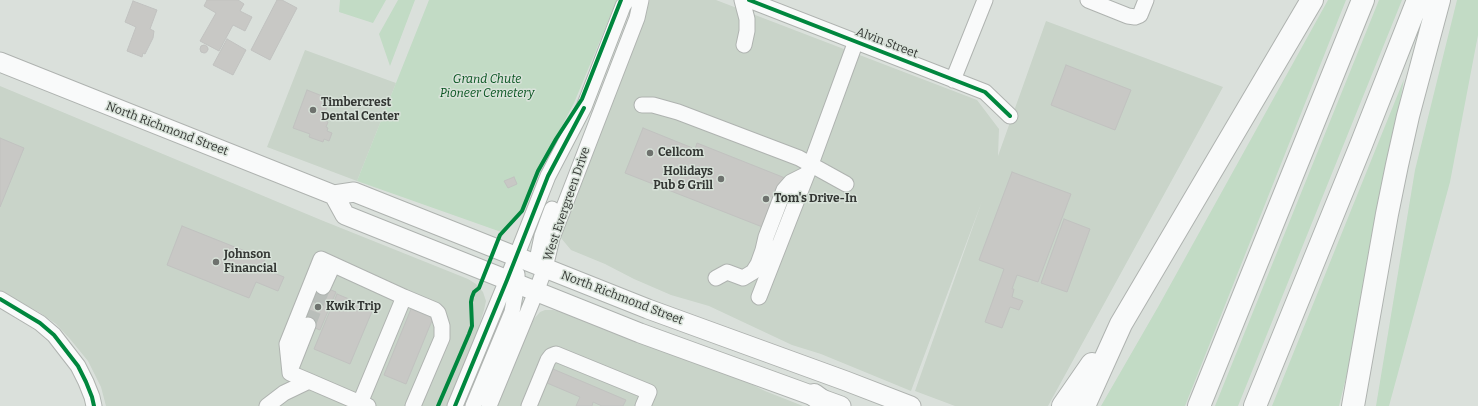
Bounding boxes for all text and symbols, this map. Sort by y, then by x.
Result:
street label: Alvin Street [854,25,920,61]
park label: Grand Chute Pioneer Cemetery [440,73,534,101]
place label: Timbercrest Dental Center [321,96,399,124]
street label: North Richmond Street [104,99,230,159]
marker: Timbercrest Dental Center [308,105,318,115]
street label: West Evergreen Drive [541,145,593,263]
place label: Cellcom [658,146,704,160]
marker: Cellcom [645,148,655,158]
place label: Holidays Pub & Grill [653,165,713,193]
marker: Holidays Pub & Grill [716,174,726,184]
place label: Tom's Drive-In [774,192,857,206]
marker: Tom's Drive-In [761,194,771,204]
place label: Johnson Financial [224,248,277,276]
marker: Johnson Financial [211,257,221,267]
street label: North Richmond Street [559,268,685,328]
place label: Kwik Trip [326,300,381,314]
marker: Kwik Trip [313,302,323,312]

